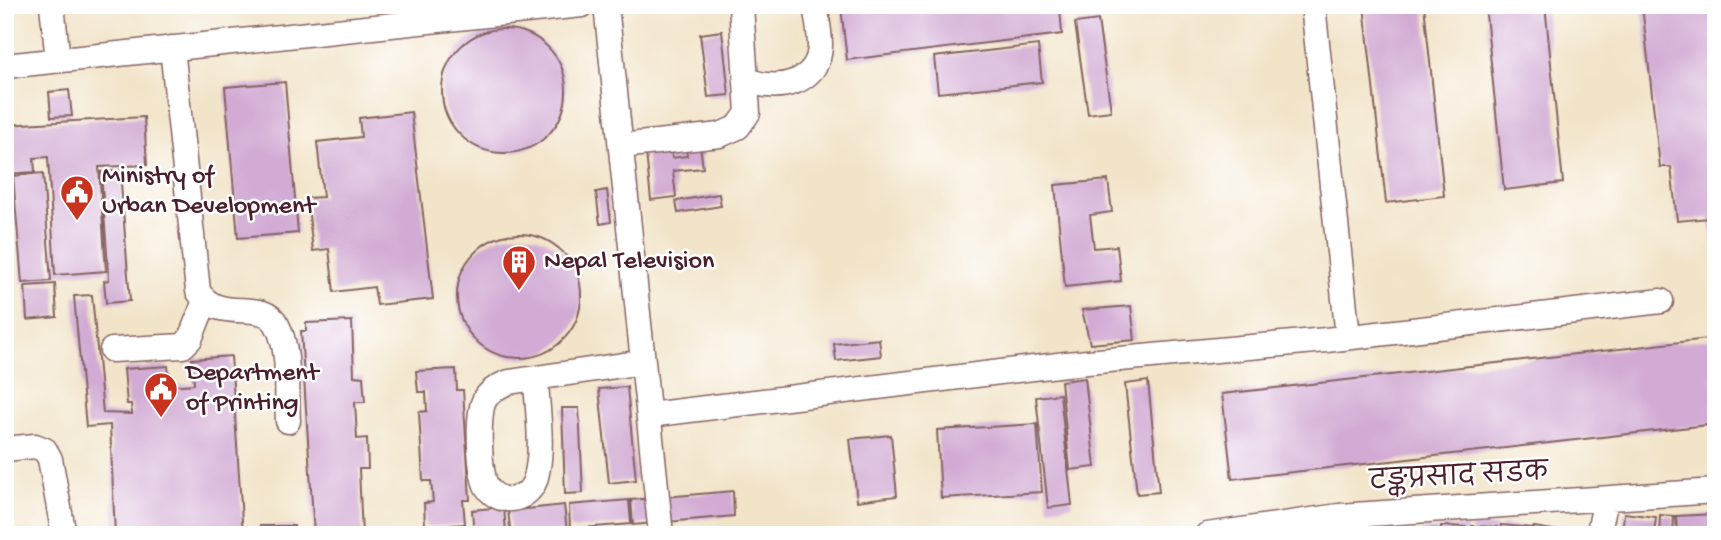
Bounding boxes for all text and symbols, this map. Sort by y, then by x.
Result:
place label: Ministry of Urban Development [102,162,317,223]
public building icon: Ministry of Urban Development [58,173,96,222]
building icon: Nepal Television [500,243,538,292]
place label: Nepal Television [544,247,715,278]
place label: Department of Printing [184,359,321,420]
public building icon: Department of Printing [142,370,180,419]
street label: टङ्कप्रसाद सडक [1367,459,1550,499]

